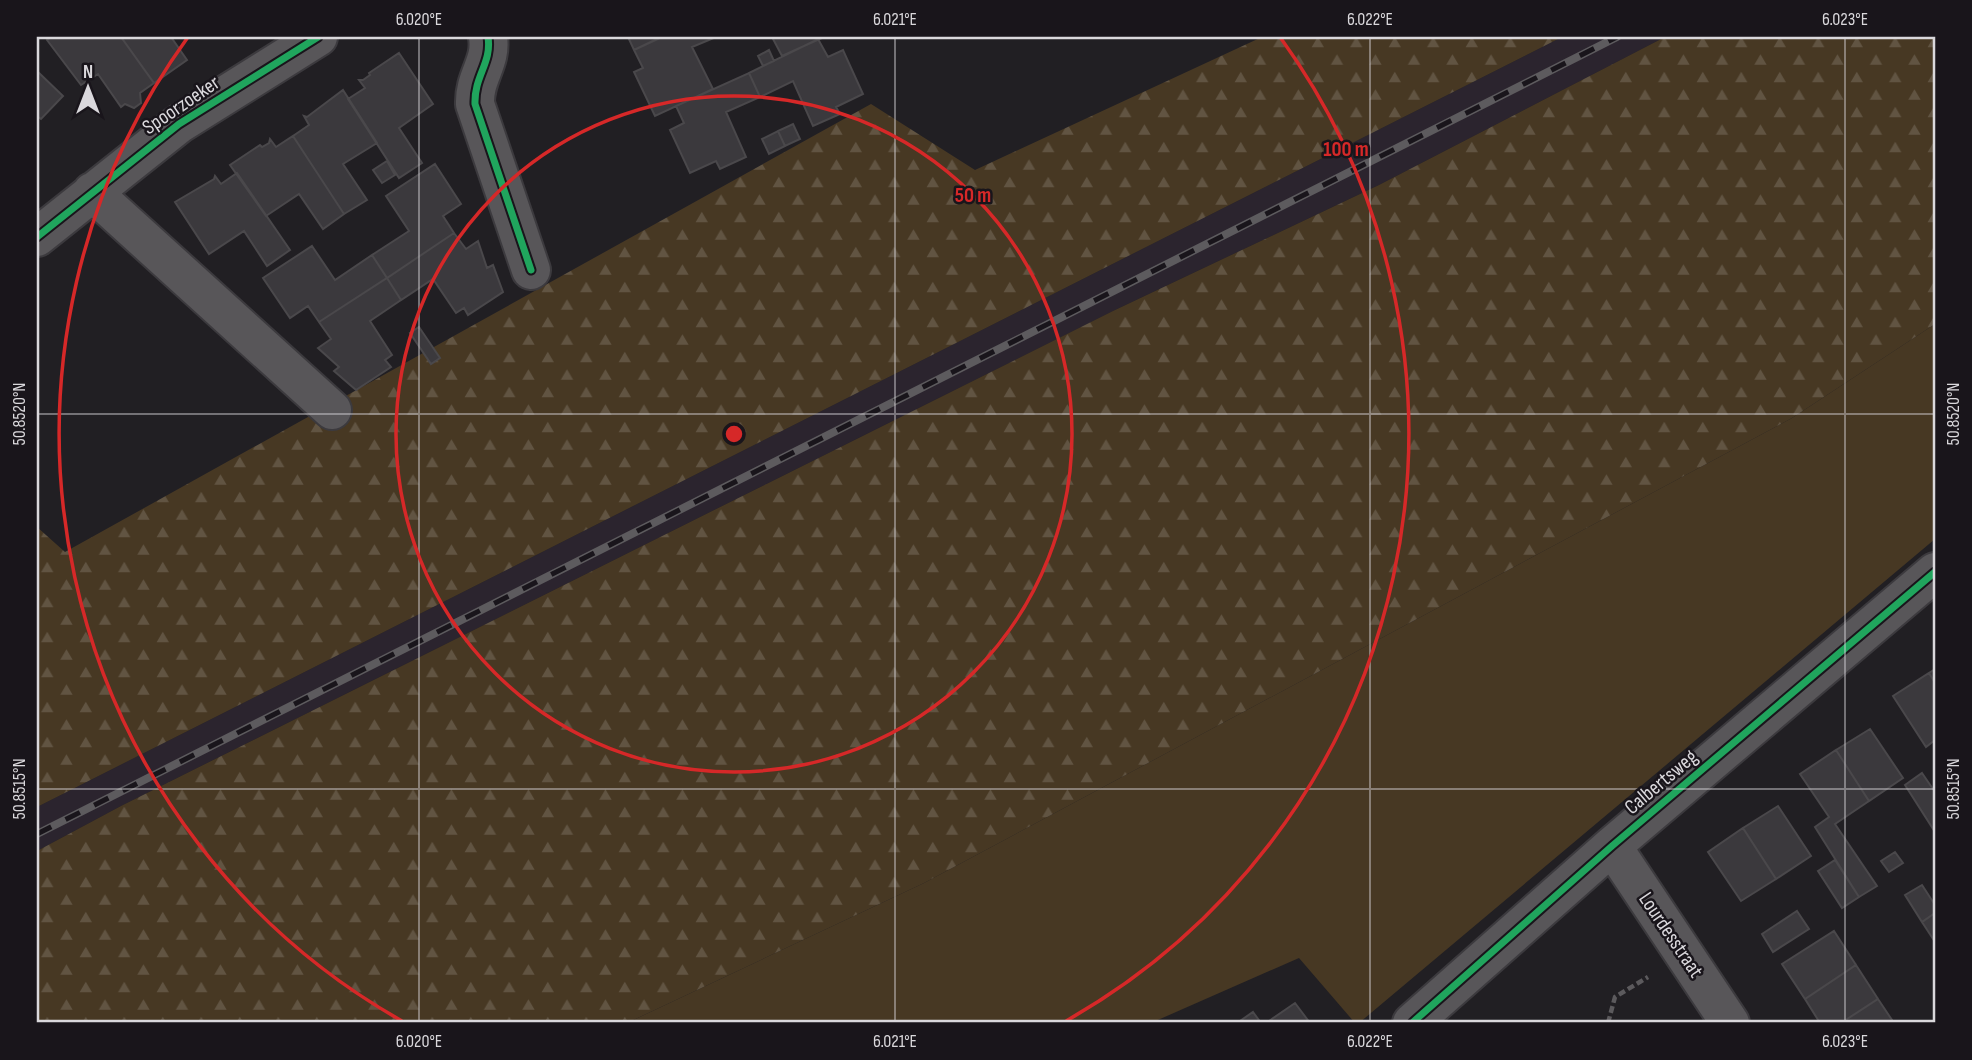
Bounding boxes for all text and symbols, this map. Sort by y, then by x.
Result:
text: 6.020°E [396,9,442,30]
text: 6.021°E [873,9,917,30]
text: 6.022°E [1347,9,1393,30]
text: 6.023°E [1822,9,1868,30]
north arrow [52,52,122,122]
text: N [83,61,93,84]
street label: Spoorzoeker [138,70,224,140]
text: 100 m [1323,137,1369,162]
text: 50 m [955,183,991,208]
text: 50.8520°N [9,382,30,446]
text: 50.8520°N [1943,382,1964,446]
centre of rings [722,422,746,446]
street label: Calbertsweg [1619,744,1703,820]
text: 50.8515°N [9,758,30,820]
text: 50.8515°N [1943,758,1964,820]
street label: Lourdesstraat [1633,888,1709,982]
text: 6.020°E [396,1031,442,1052]
text: 6.021°E [873,1031,917,1052]
text: 6.022°E [1347,1031,1393,1052]
text: 6.023°E [1822,1031,1868,1052]

